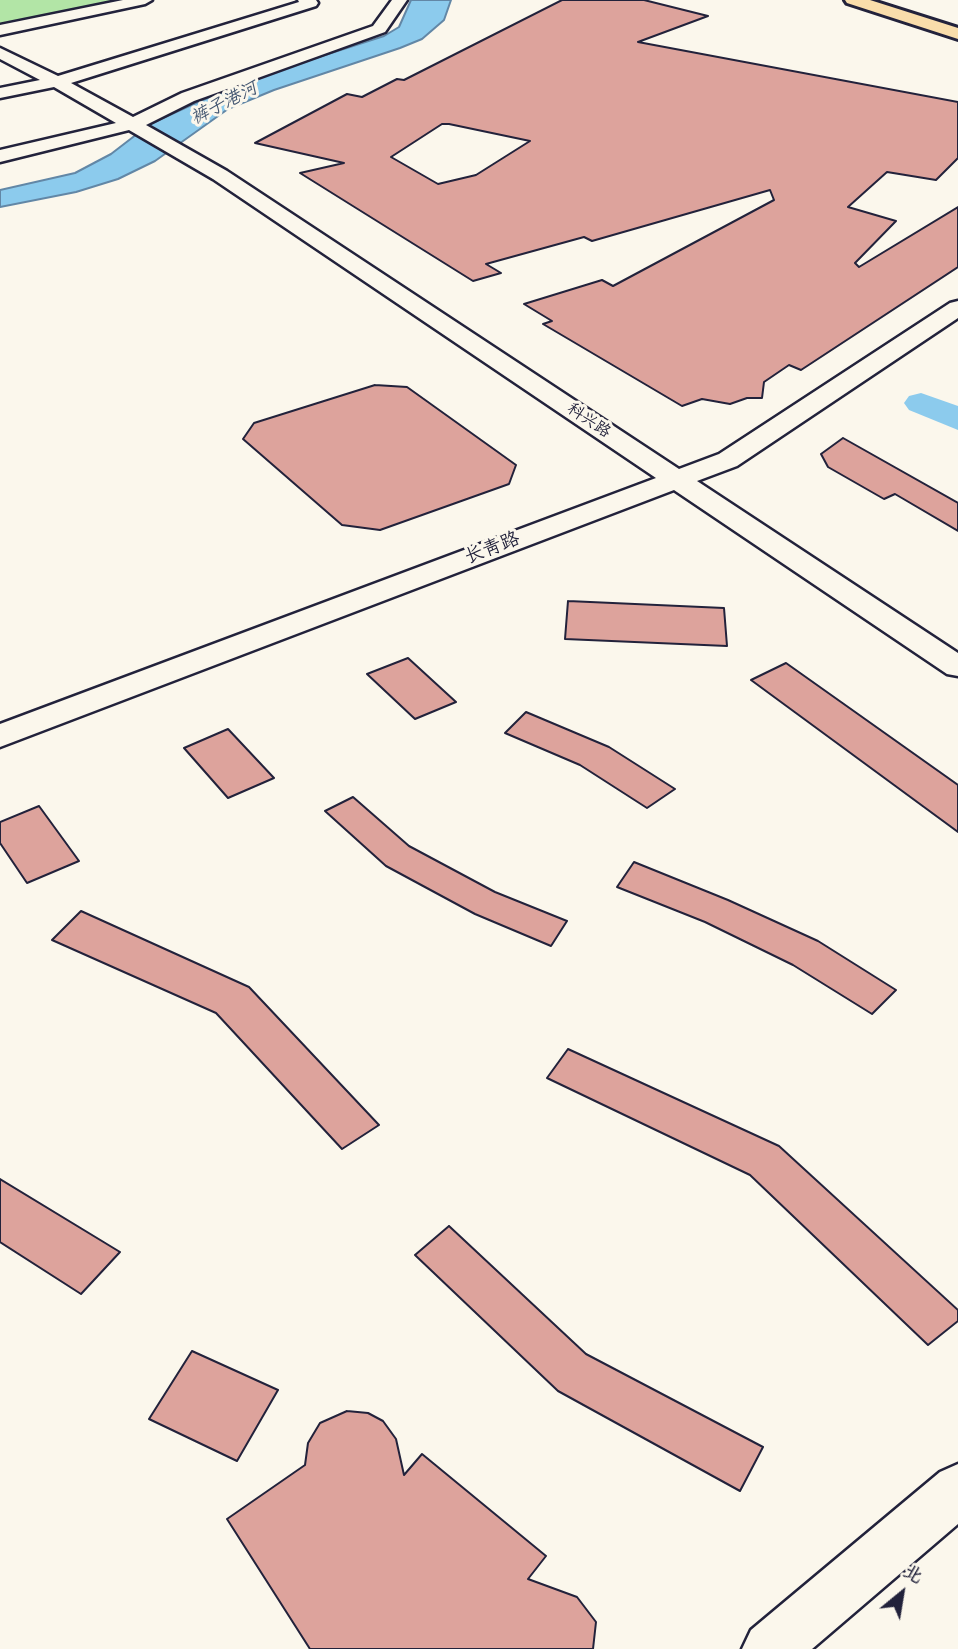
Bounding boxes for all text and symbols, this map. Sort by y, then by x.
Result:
water label: 裤子港河 [188,79,262,131]
street label: 科兴路 [563,401,613,443]
street label: 长青路 [462,529,524,571]
text: 北 [897,1557,928,1593]
north arrow [867,1558,937,1628]

